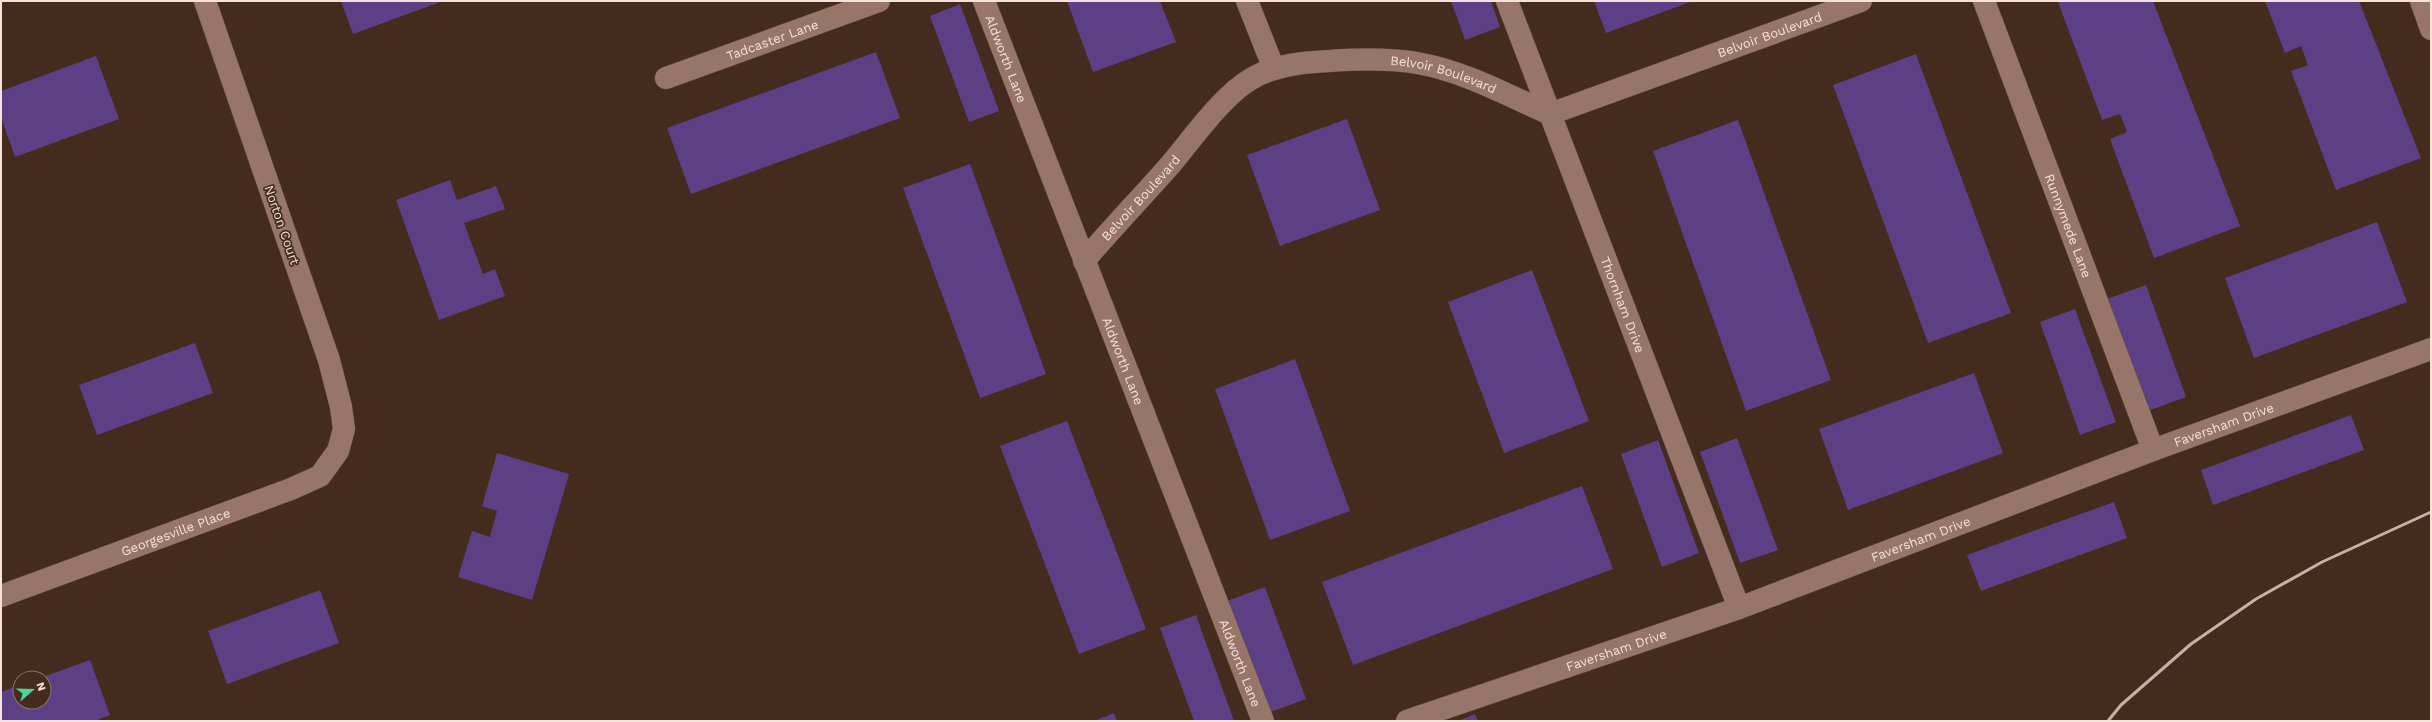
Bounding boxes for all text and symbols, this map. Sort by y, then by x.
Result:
street label: Belvoir Boulevard [1715,8,1824,60]
street label: Aldworth Lane [983,13,1030,105]
street label: Tadcaster Lane [724,16,820,63]
street label: Belvoir Boulevard [1390,52,1499,96]
street label: Belvoir Boulevard [1098,152,1183,243]
street label: Runnymede Lane [2042,172,2095,280]
street label: Norton Court [261,183,303,267]
street label: Thornham Drive [1598,255,1648,355]
street label: Aldworth Lane [1100,315,1147,407]
street label: Faversham Drive [2172,399,2276,449]
street label: Georgesville Place [119,505,232,559]
street label: Faversham Drive [1869,513,1972,564]
street label: Aldworth Lane [1217,617,1264,709]
street label: Faversham Drive [1564,626,1668,674]
north arrow [12,670,52,710]
text: N [33,681,48,693]

